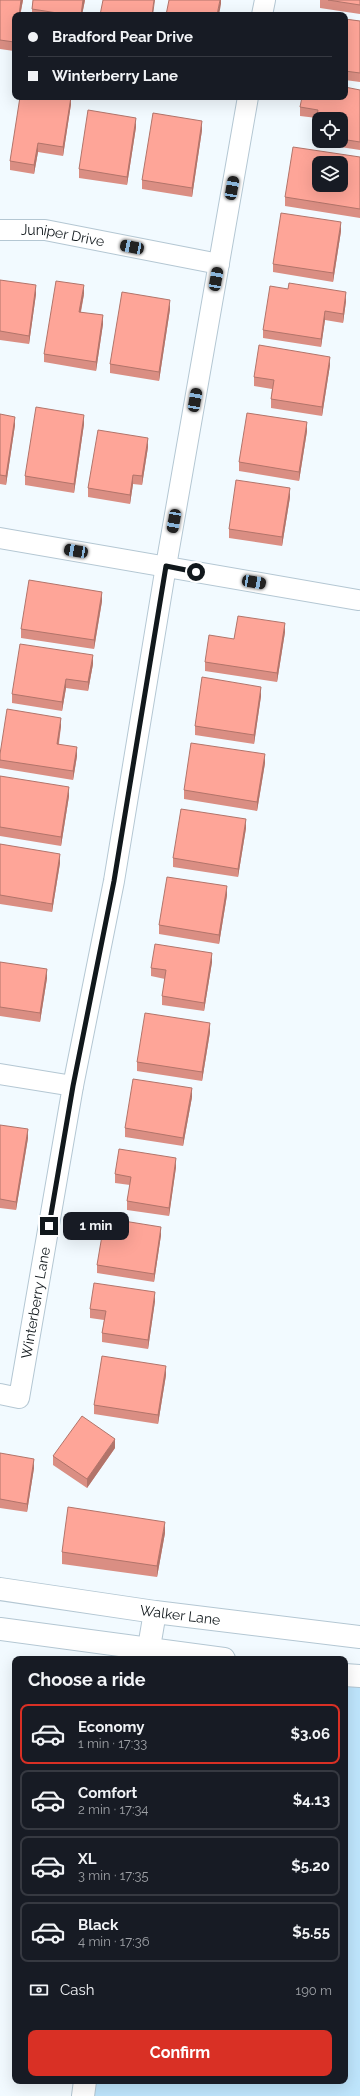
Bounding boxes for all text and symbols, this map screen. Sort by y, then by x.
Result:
text: Bradford Pear Drive [52,28,193,46]
text: Winterberry Lane [52,67,178,85]
map controls [312,112,348,192]
button: locate [312,112,348,148]
button: layers [312,156,348,192]
car [224,175,240,201]
street label: Juniper Drive [21,222,106,249]
car [119,239,145,255]
car [208,266,224,292]
car [187,387,203,413]
car [166,508,182,534]
car [63,543,89,559]
route start [187,563,205,581]
car [241,574,267,590]
callout: 1 min [63,1212,129,1240]
route end [40,1217,58,1235]
text: 1 min [80,1218,112,1233]
street label: Winterberry Lane [18,1246,53,1360]
street label: Walker Lane [139,1602,221,1628]
text: Choose a ride [28,1669,146,1690]
icon: car [30,1716,66,1752]
text: Economy [78,1718,145,1736]
text: $3.06 [291,1725,330,1743]
text: 1 min · 17:33 [78,1736,147,1751]
icon: car [30,1782,66,1818]
text: Comfort [78,1784,137,1802]
text: $4.13 [293,1791,330,1809]
text: 2 min · 17:34 [78,1802,148,1817]
icon: car [30,1848,66,1884]
text: XL [78,1850,96,1868]
text: $5.20 [291,1857,330,1875]
text: 3 min · 17:35 [78,1868,149,1883]
icon: car [30,1914,66,1950]
text: Black [78,1916,118,1934]
text: $5.55 [292,1923,330,1941]
text: 4 min · 17:36 [78,1934,150,1949]
icon: cash [28,1979,50,2001]
text: Cash [60,1981,94,1999]
text: 190 m [296,1983,332,1998]
button: Confirm [28,2030,332,2076]

